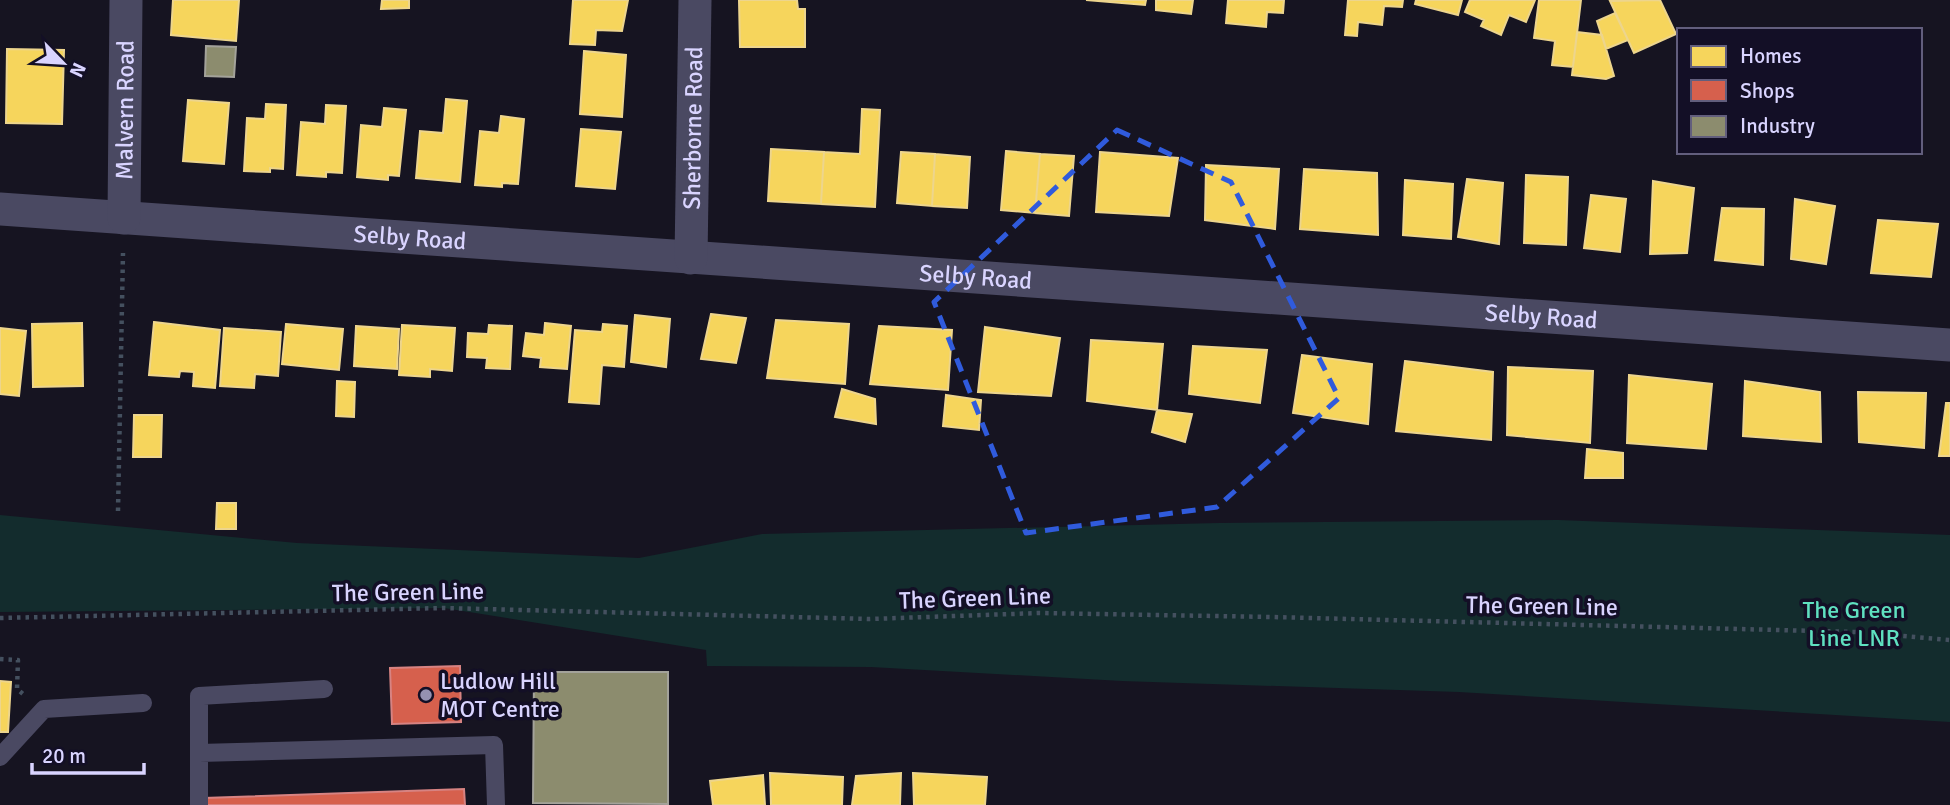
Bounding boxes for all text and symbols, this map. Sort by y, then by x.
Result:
north arrow [28,28,98,98]
legend [1677,28,1922,154]
street label: Malvern Road [109,40,141,180]
text: Homes [1740,43,1802,69]
street label: Sherborne Road [677,46,709,210]
text: N [64,59,91,81]
text: Shops [1740,78,1794,104]
text: Industry [1740,113,1815,139]
street label: Selby Road [353,219,467,256]
street label: Selby Road [918,258,1033,296]
street label: Selby Road [1484,298,1599,335]
street label: The Green Line [332,576,484,608]
street label: The Green Line [898,580,1052,616]
street label: The Green Line [1466,590,1618,622]
park label: The Green Line LNR [1802,595,1906,653]
place label: Ludlow Hill MOT Centre [440,666,560,724]
marker: Ludlow Hill MOT Centre [418,687,434,703]
scale bar [32,732,144,776]
text: 20 m [42,743,86,769]

